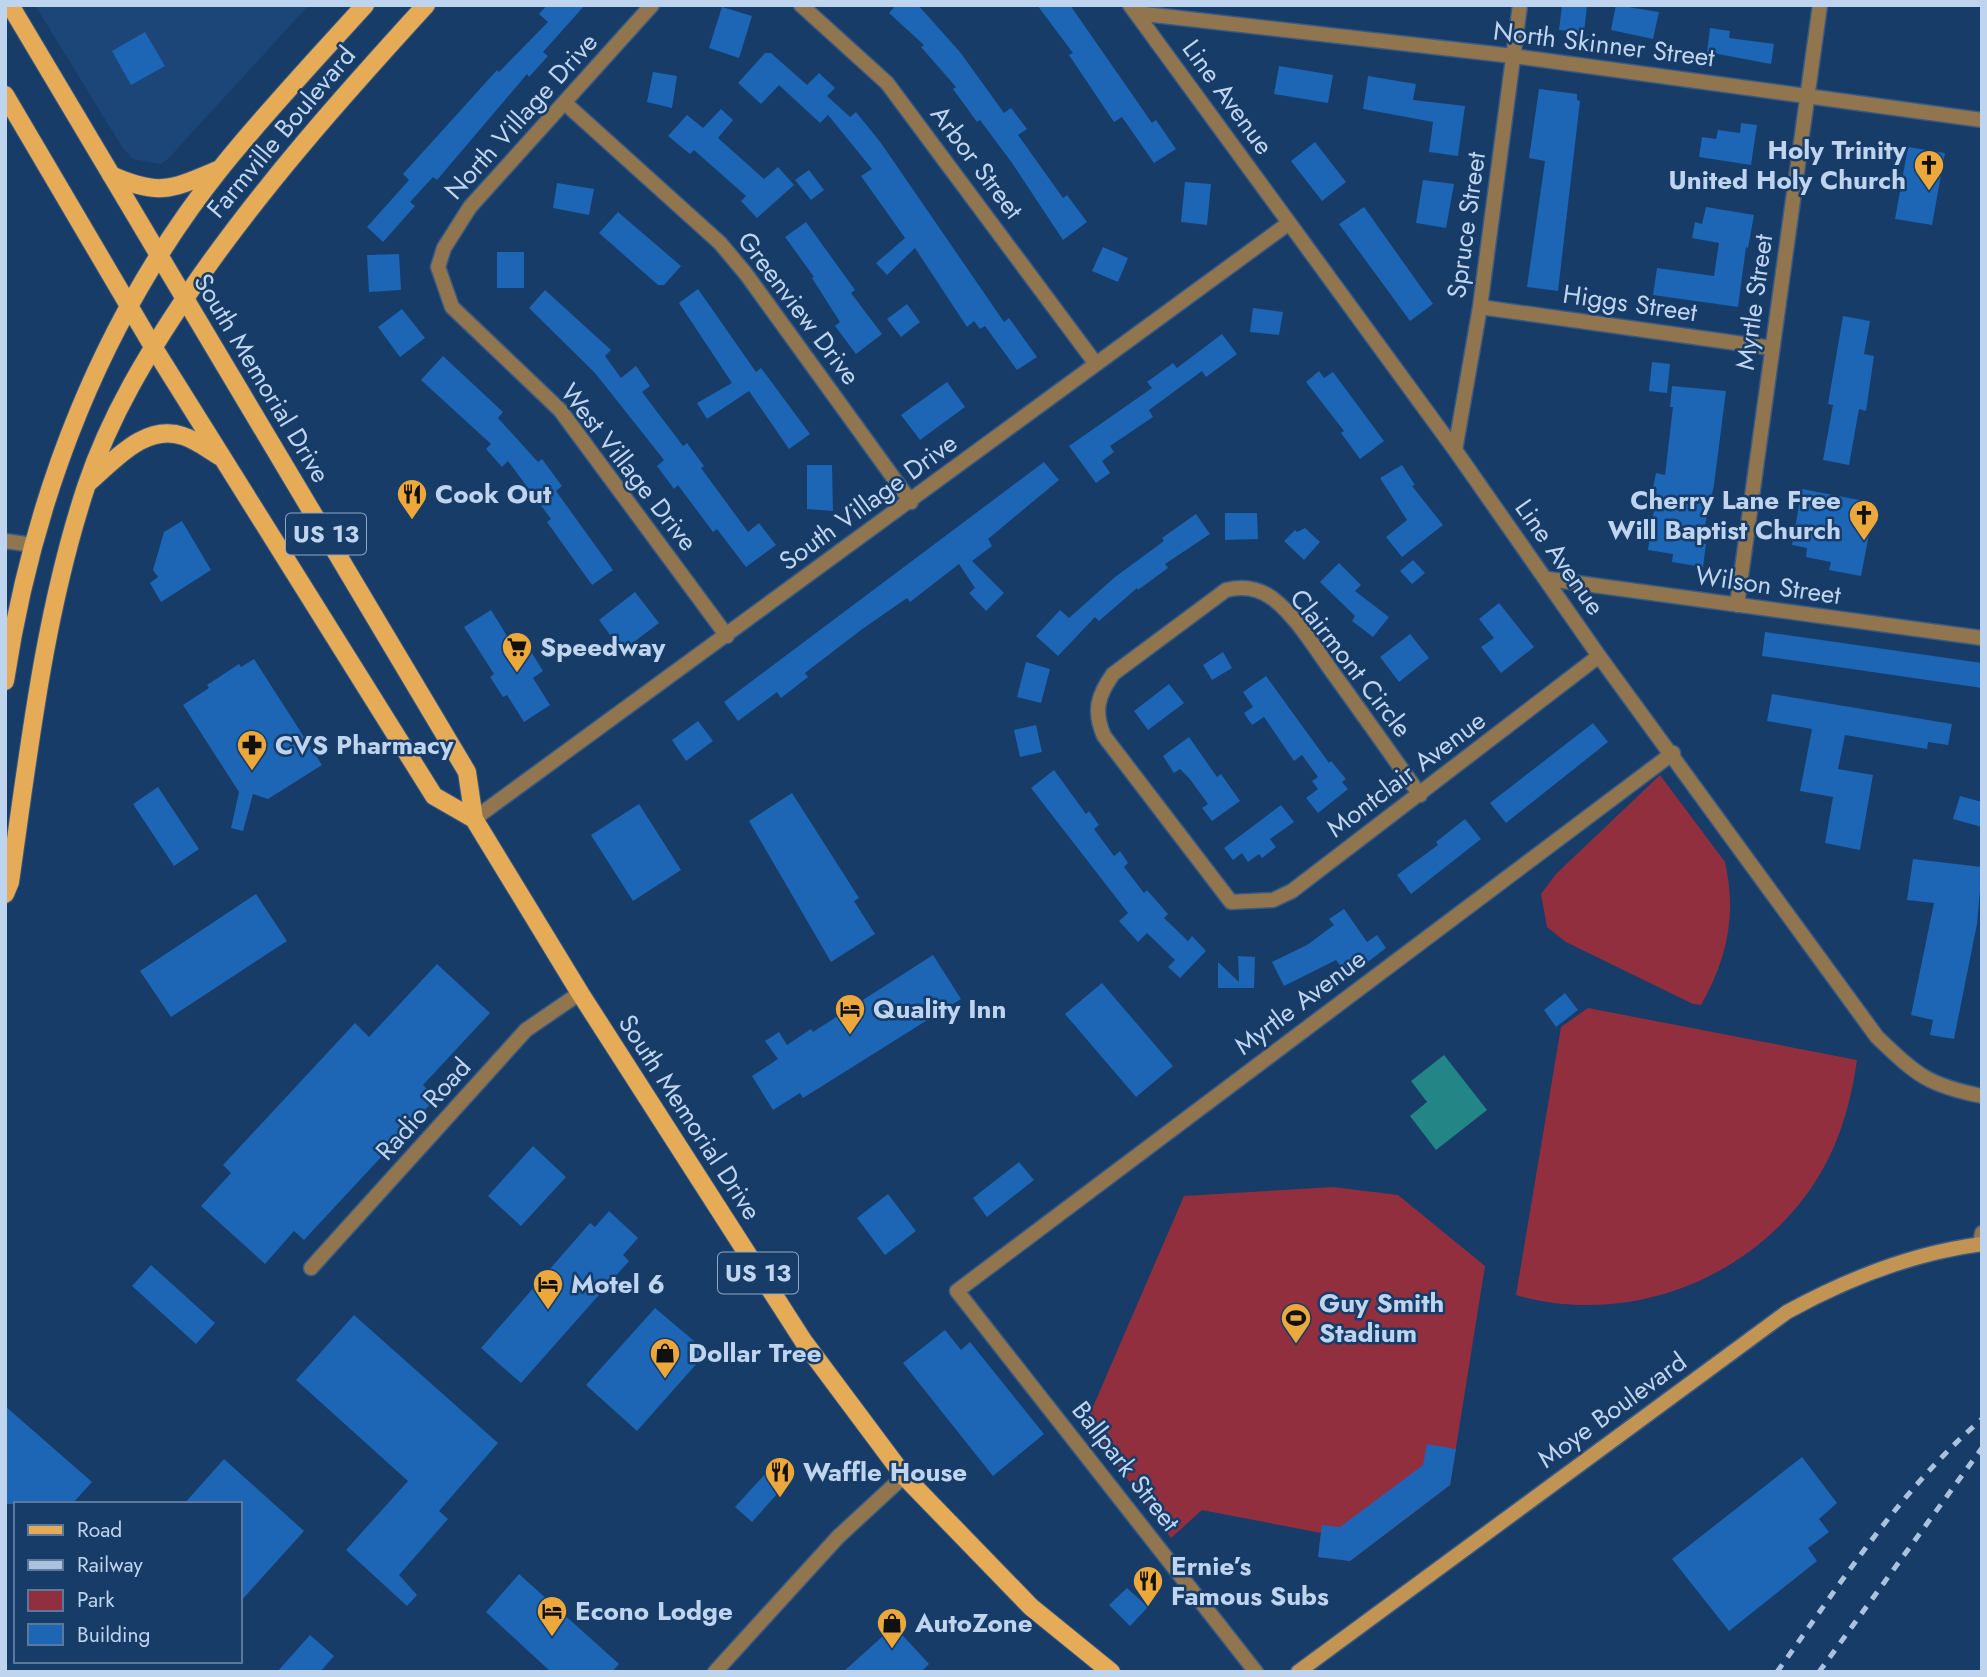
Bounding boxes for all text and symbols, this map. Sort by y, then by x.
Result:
street label: North Skinner Street [1491,12,1718,77]
street label: North Village Drive [436,24,606,208]
street label: Line Avenue [1173,32,1283,162]
street label: Farmville Boulevard [198,38,364,226]
street label: Arbor Street [922,97,1033,227]
place label: Holy Trinity United Holy Church [1669,131,1906,199]
church icon: Holy Trinity United Holy Church [1912,148,1946,192]
street label: Spruce Street [1437,149,1495,301]
street label: Greenview Drive [729,223,869,393]
street label: Myrtle Street [1726,231,1782,372]
street label: South Memorial Drive [184,266,340,490]
street label: Higgs Street [1560,275,1700,331]
street label: West Village Drive [551,375,707,559]
street label: South Village Drive [771,424,965,580]
place label: Cook Out [435,475,552,513]
restaurant icon: Cook Out [395,477,429,521]
place label: Cherry Lane Free Will Baptist Church [1608,481,1841,549]
street label: Line Avenue [1506,491,1614,623]
church icon: Cherry Lane Free Will Baptist Church [1847,498,1881,542]
road number: US 13 [286,514,366,554]
street label: Wilson Street [1693,556,1844,614]
street label: Clairmont Circle [1281,581,1421,745]
place label: Speedway [540,628,666,666]
supermarket icon: Speedway [500,630,534,674]
street label: Montclair Avenue [1318,701,1494,847]
place label: CVS Pharmacy [275,726,454,764]
pharmacy icon: CVS Pharmacy [235,728,269,772]
street label: Myrtle Avenue [1226,940,1374,1064]
place label: Quality Inn [873,990,1006,1028]
hotel icon: Quality Inn [833,992,867,1036]
street label: South Memorial Drive [609,1007,771,1227]
street label: Radio Road [366,1049,480,1169]
road number: US 13 [718,1252,798,1294]
place label: Motel 6 [571,1265,665,1303]
hotel icon: Motel 6 [531,1267,565,1311]
place label: Guy Smith Stadium [1319,1284,1444,1352]
sports icon: Guy Smith Stadium [1279,1301,1313,1345]
place label: Dollar Tree [688,1334,822,1372]
shop icon: Dollar Tree [648,1336,682,1380]
street label: Moye Boulevard [1530,1343,1694,1477]
street label: Ballpark Street [1063,1393,1190,1540]
place label: Waffle House [803,1453,967,1491]
restaurant icon: Waffle House [763,1455,797,1499]
legend [14,1502,242,1663]
text: Road [77,1515,122,1545]
place label: Ernie’s Famous Subs [1171,1547,1329,1615]
text: Railway [77,1550,143,1580]
restaurant icon: Ernie’s Famous Subs [1131,1564,1165,1608]
text: Park [77,1585,115,1615]
place label: Econo Lodge [575,1592,733,1630]
hotel icon: Econo Lodge [535,1594,569,1638]
place label: AutoZone [914,1604,1033,1642]
shop icon: AutoZone [875,1606,909,1650]
text: Building [77,1620,150,1650]

